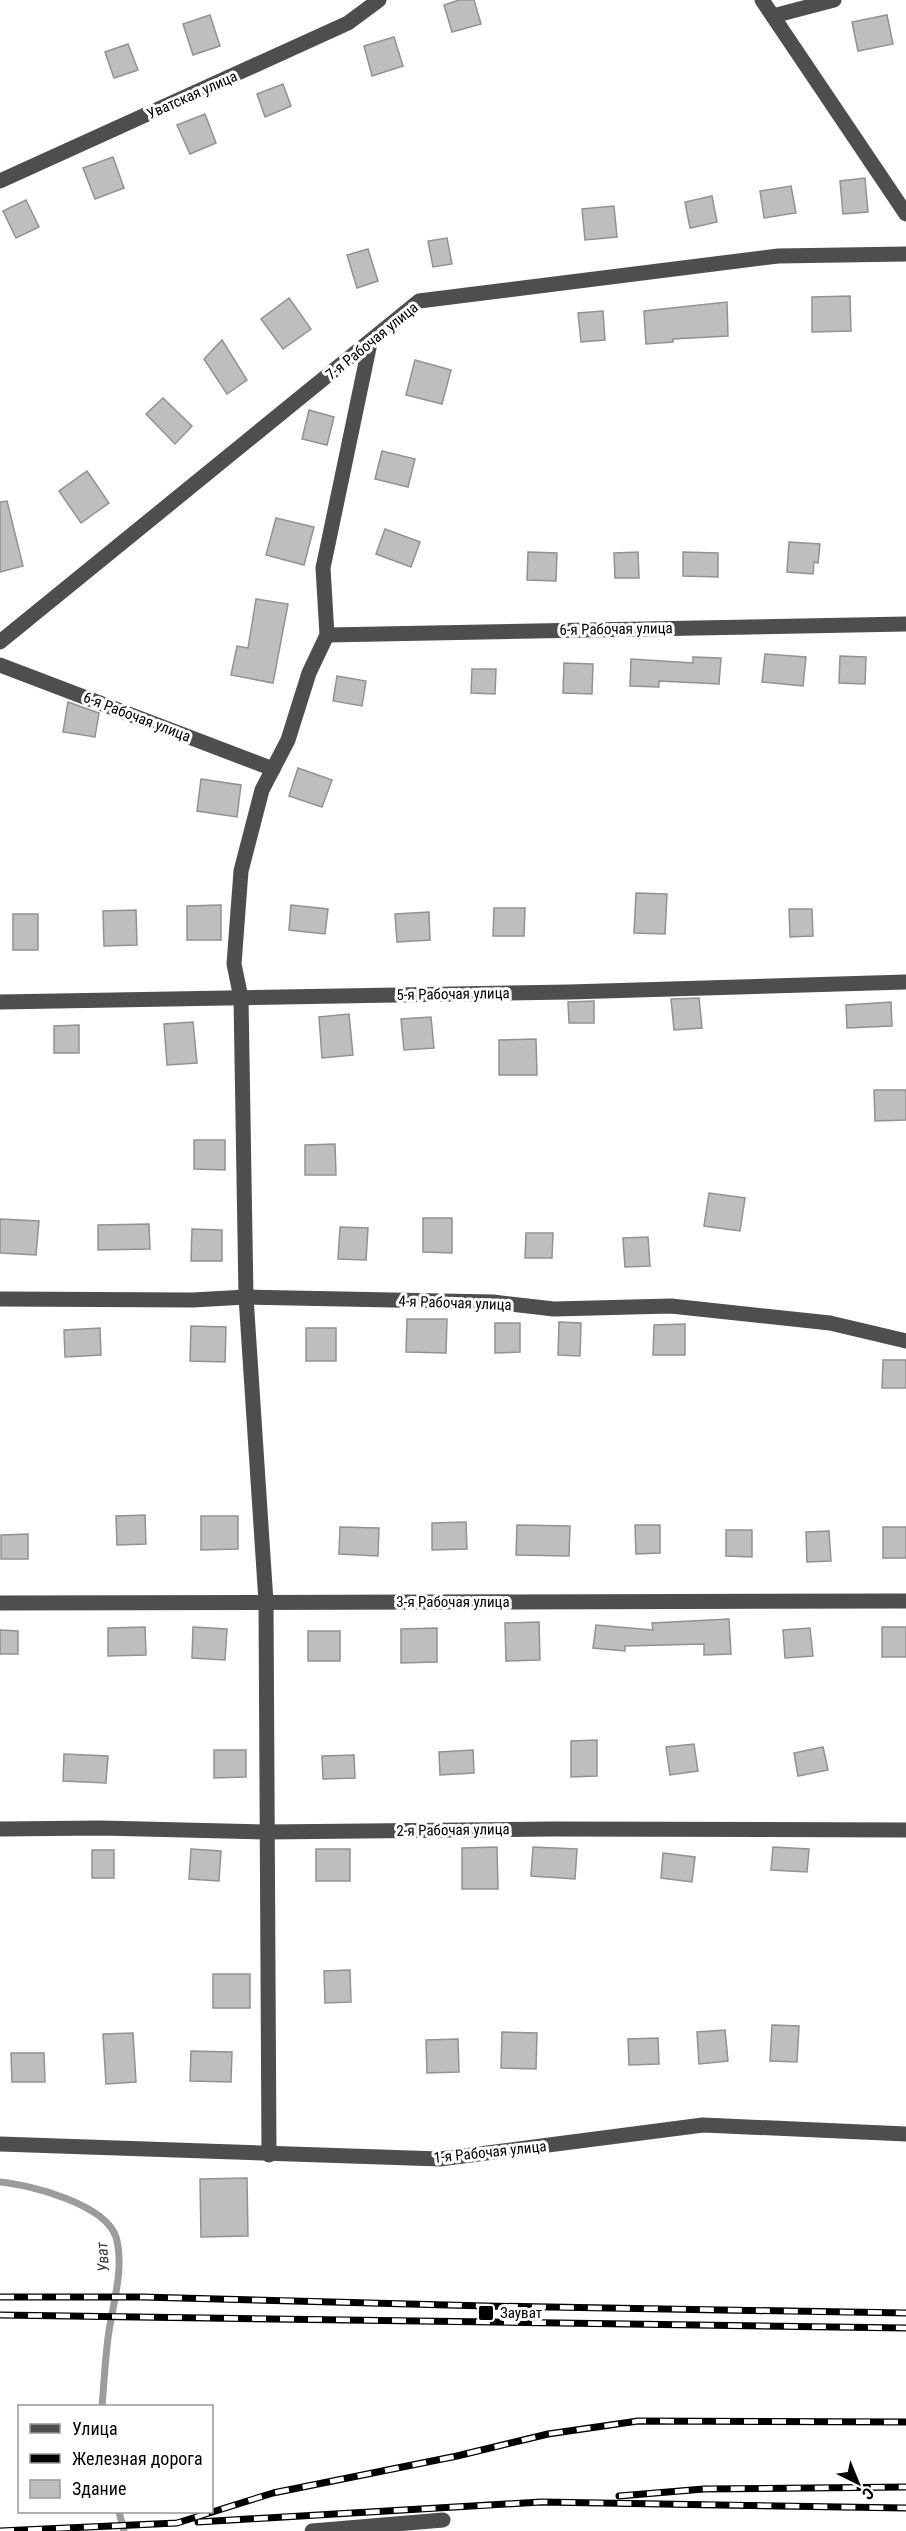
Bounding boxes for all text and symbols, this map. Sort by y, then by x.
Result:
street label: Уватская улица [144,67,240,123]
street label: 7-я Рабочая улица [322,298,422,384]
street label: 6-я Рабочая улица [559,619,673,639]
street label: 6-я Рабочая улица [81,688,193,746]
street label: 5-я Рабочая улица [396,984,510,1004]
street label: 4-я Рабочая улица [398,1292,512,1314]
street label: 3-я Рабочая улица [396,1593,510,1611]
street label: 2-я Рабочая улица [396,1820,510,1840]
street label: 1-я Рабочая улица [433,2137,547,2167]
water label: Уват [92,2241,113,2273]
marker: Зауват [477,2304,495,2322]
place label: Зауват [500,2304,542,2322]
legend [18,2405,213,2513]
text: Улица [72,2418,118,2439]
text: Железная дорога [72,2448,203,2469]
north arrow [828,2453,888,2513]
text: Здание [72,2478,126,2499]
text: С [858,2484,878,2504]

